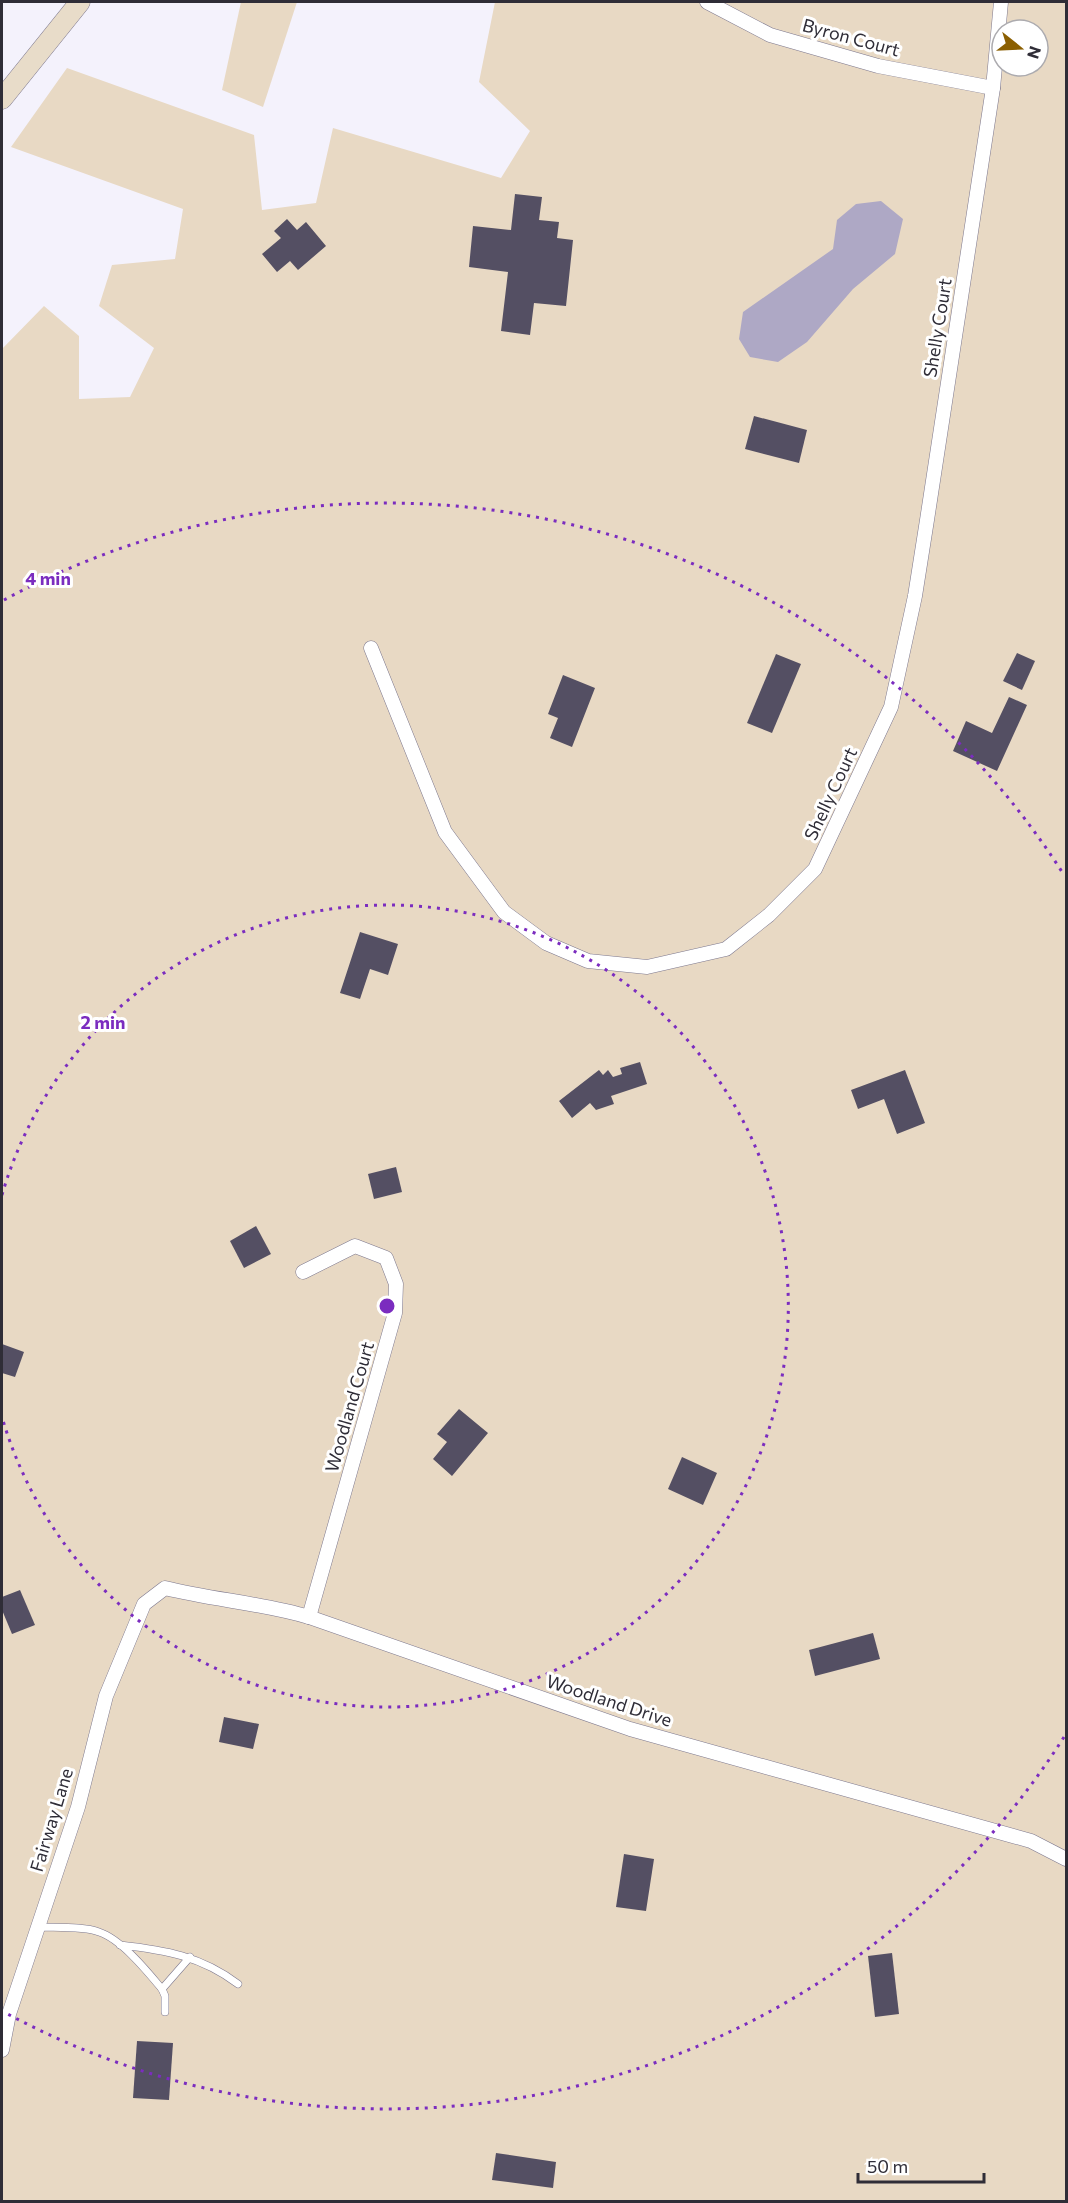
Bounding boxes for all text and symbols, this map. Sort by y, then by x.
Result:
street label: Byron Court [800,13,902,61]
north arrow [990,18,1050,78]
text: N [1024,44,1046,61]
street label: Shelly Court [918,277,956,379]
text: 4 min [25,567,71,589]
street label: Shelly Court [799,744,861,844]
text: 2 min [81,1011,125,1033]
centre of rings [377,1296,397,1316]
street label: Woodland Court [320,1339,378,1475]
street label: Woodland Drive [544,1669,675,1731]
street label: Fairway Lane [25,1765,77,1874]
scale bar [858,2146,984,2184]
text: 50 m [867,2155,908,2177]

